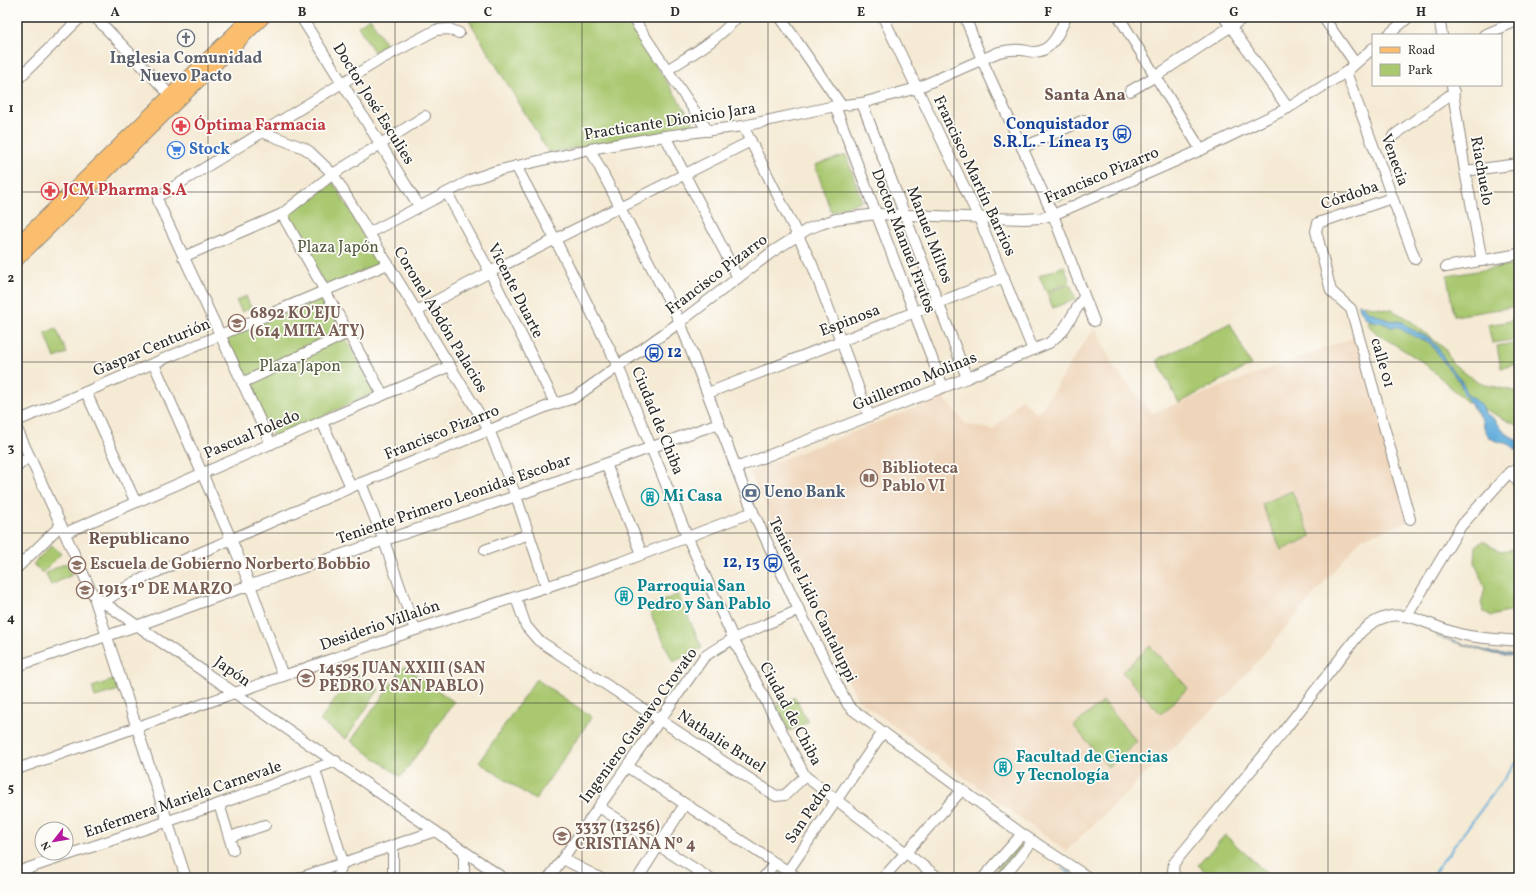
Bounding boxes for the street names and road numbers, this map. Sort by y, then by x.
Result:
street label: Doctor José Esculies [327,39,419,169]
street label: Francisco Martín Barrios [927,92,1021,260]
street label: Practicante Dionicio Jara [583,98,757,146]
street label: Venecia [1374,131,1414,189]
street label: Riachuelo [1464,135,1498,207]
street label: Francisco Pizarro [1041,142,1163,210]
street label: Doctor Manuel Frutos [865,166,941,317]
street label: Córdoba [1318,176,1382,216]
street label: Manuel Miltos [900,183,958,287]
street label: Francisco Pizarro [661,229,773,321]
street label: Vicente Duarte [482,240,548,342]
street label: Coronel Abdón Palacios [388,243,492,397]
street label: Espinosa [816,299,884,343]
street label: Gaspar Centurión [90,313,214,383]
street label: calle 01 [1364,335,1400,391]
street label: Guillermo Molinas [850,347,981,417]
street label: Ciudad de Chiba [625,364,689,478]
street label: Francisco Pizarro [381,400,503,466]
street label: Pascual Toledo [201,405,303,465]
street label: Teniente Primero Leonidas Escobar [334,449,574,551]
street label: Teniente Lidio Cantaluppi [762,514,862,687]
street label: Desiderio Villalón [317,595,443,657]
street label: Ingeniero Gustavo Crovato [575,644,703,808]
street label: Japón [209,651,255,693]
street label: Ciudad de Chiba [753,658,827,770]
street label: Nathalie Bruel [673,705,770,779]
street label: Enfermera Mariela Carnevale [81,756,285,844]
street label: San Pedro [780,778,838,848]

